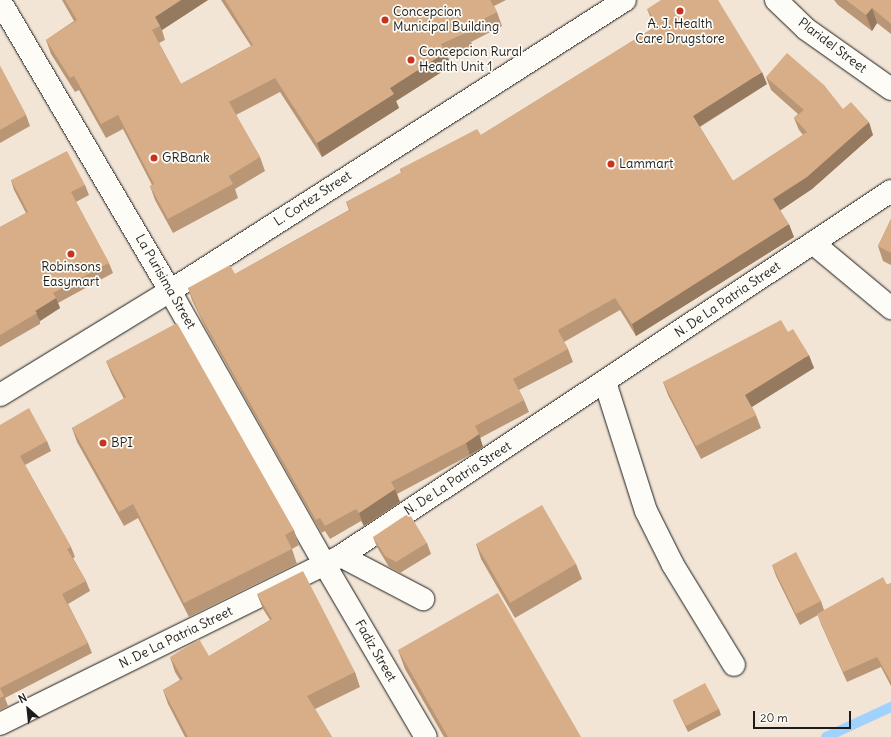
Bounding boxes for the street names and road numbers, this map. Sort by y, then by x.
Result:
street label: Plaridel Street [795,15,869,77]
street label: L. Cortez Street [271,168,355,230]
street label: La Purisima Street [132,232,198,332]
street label: N. De La Patria Street [672,259,784,341]
street label: N. De La Patria Street [402,439,514,519]
street label: N. De La Patria Street [117,604,235,672]
street label: Fadiz Street [351,617,399,685]

